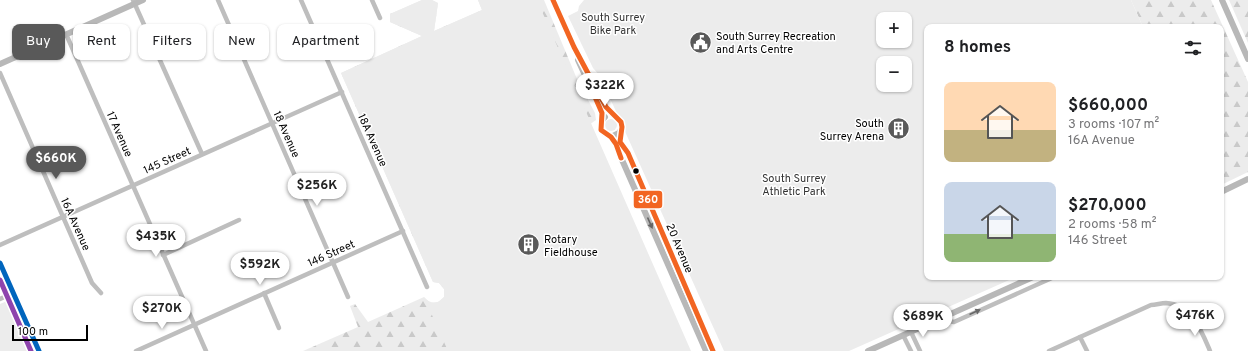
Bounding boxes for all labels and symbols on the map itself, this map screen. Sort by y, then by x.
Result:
park label: South Surrey Bike Park [581,11,645,38]
public building icon: South Surrey Recreation and Arts Centre [687,29,713,55]
place label: South Surrey Recreation and Arts Centre [716,30,836,57]
pin: $322K [577,73,633,107]
street label: 18 Avenue [270,109,303,160]
street label: 17 Avenue [103,110,135,159]
street label: 18A Avenue [354,112,390,169]
building icon: South Surrey Arena [886,116,912,142]
place label: South Surrey Arena [820,117,884,144]
street label: 145 Street [142,144,193,178]
pin: $660K [28,146,84,180]
unlabelled marker [631,166,641,176]
park label: South Surrey Athletic Park [762,172,826,199]
pin: $256K [289,173,345,207]
line badge: 360 [633,190,663,209]
text: 360 [638,193,658,207]
street label: 16A Avenue [57,196,93,253]
one-way arrow [647,217,653,229]
street label: 20 Avenue [662,221,696,275]
pin: $435K [128,224,184,258]
building icon: Rotary Fieldhouse [515,232,541,258]
place label: Rotary Fieldhouse [544,233,598,260]
street label: 146 Street [306,237,357,271]
pin: $592K [232,252,288,286]
pin: $270K [134,296,190,330]
pin: $476K [1167,303,1223,337]
pin: $689K [895,304,951,338]
one-way arrow [970,309,982,315]
scale bar [12,323,88,342]

